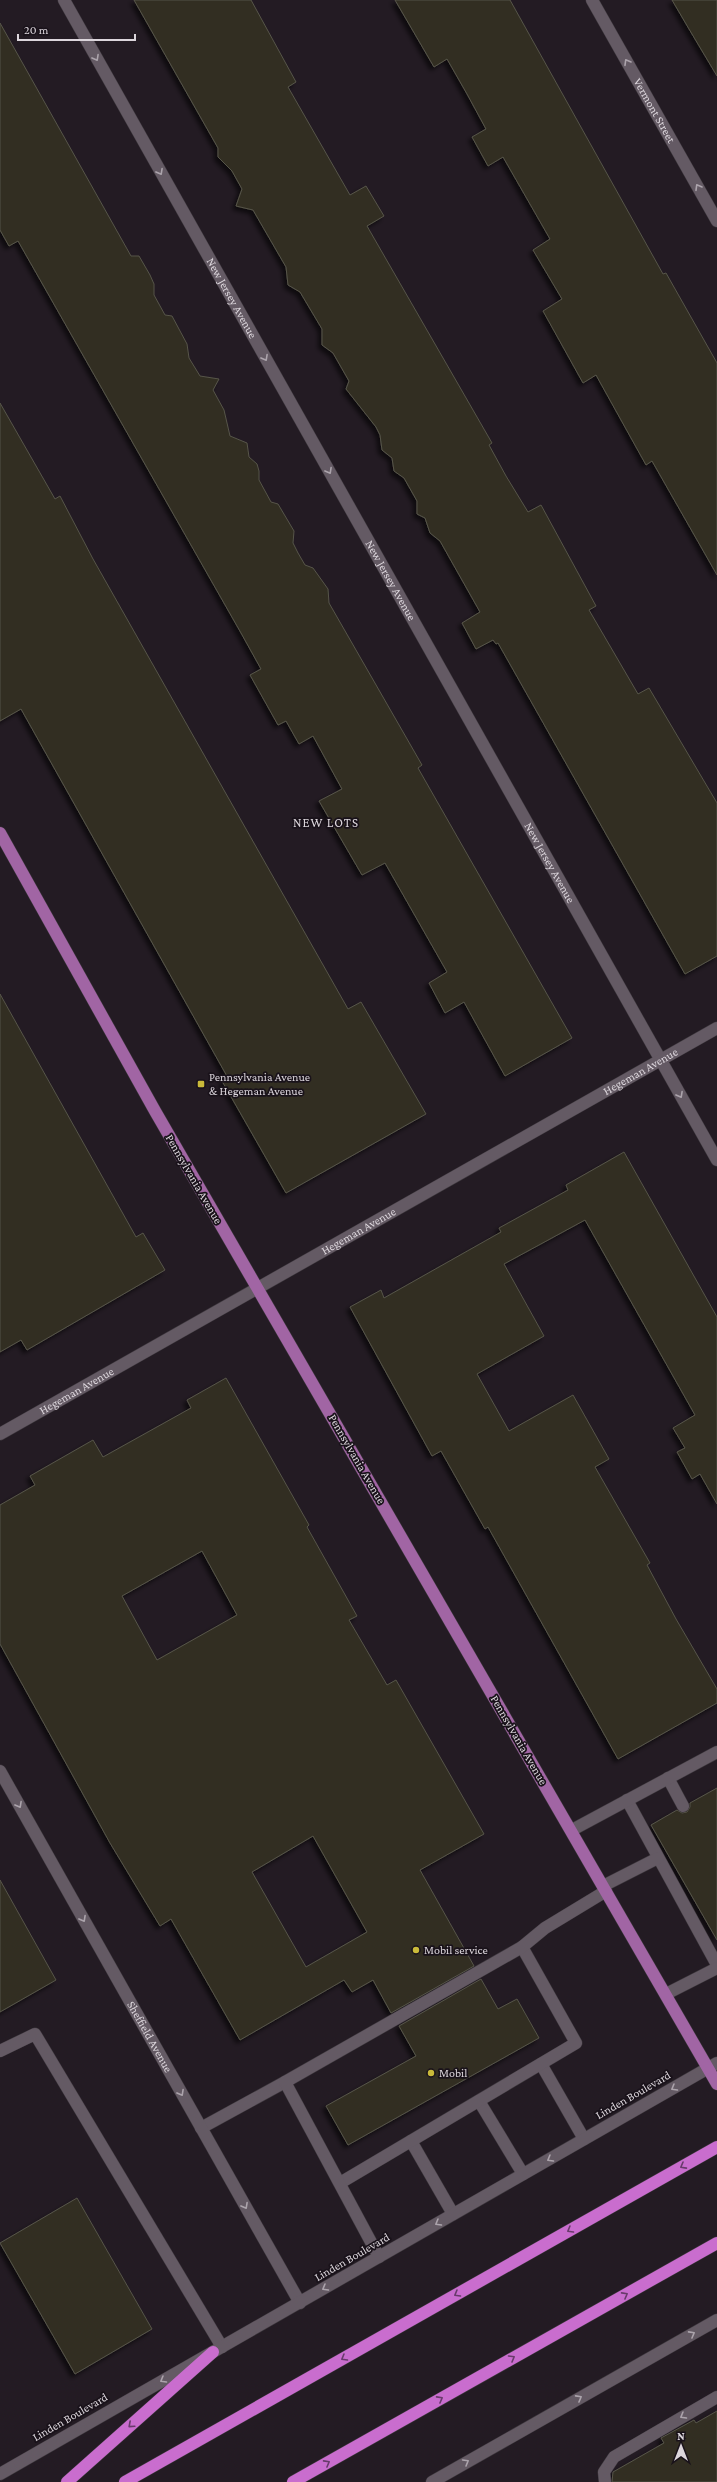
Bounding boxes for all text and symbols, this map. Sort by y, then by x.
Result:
scale bar [18,16,135,42]
text: 20 m [24,23,49,37]
one-way arrow [92,54,99,61]
one-way arrow [624,59,631,66]
street label: Vermont Street [631,76,679,146]
one-way arrow [156,168,163,175]
one-way arrow [695,184,702,192]
street label: New Jersey Avenue [204,255,260,341]
one-way arrow [261,354,268,361]
one-way arrow [324,467,332,475]
street label: New Jersey Avenue [362,538,419,623]
district label: NEW LOTS [293,815,359,830]
street label: New Jersey Avenue [521,820,578,905]
street label: Hegeman Avenue [601,1045,680,1098]
place label: Pennsylvania Avenue & Hegeman Avenue [209,1070,310,1098]
marker: Pennsylvania Avenue & Hegeman Avenue [196,1079,206,1089]
one-way arrow [675,1090,682,1098]
street label: Pennsylvania Avenue [163,1132,225,1226]
street label: Hegeman Avenue [319,1204,398,1258]
street label: Hegeman Avenue [37,1364,116,1417]
street label: Pennsylvania Avenue [326,1412,388,1506]
street label: Pennsylvania Avenue [488,1693,550,1787]
one-way arrow [15,1801,22,1808]
one-way arrow [79,1914,86,1922]
place label: Mobil service [424,1943,488,1957]
marker: Mobil service [411,1945,421,1955]
street label: Sheffield Avenue [124,1998,175,2075]
place label: Mobil [439,2066,467,2080]
street label: Linden Boulevard [593,2067,674,2122]
marker: Mobil [426,2068,436,2078]
one-way arrow [671,2083,678,2090]
one-way arrow [177,2089,184,2096]
one-way arrow [547,2154,555,2161]
one-way arrow [680,2162,687,2169]
one-way arrow [241,2202,248,2209]
one-way arrow [435,2219,442,2226]
one-way arrow [567,2226,574,2233]
street label: Linden Boulevard [312,2229,393,2284]
one-way arrow [322,2284,329,2291]
one-way arrow [454,2290,461,2297]
one-way arrow [621,2292,629,2299]
one-way arrow [688,2332,695,2339]
one-way arrow [341,2354,348,2361]
one-way arrow [508,2356,515,2363]
one-way arrow [160,2376,168,2383]
street label: Linden Boulevard [30,2389,111,2444]
one-way arrow [575,2395,582,2403]
one-way arrow [436,2397,443,2404]
one-way arrow [680,2412,687,2419]
one-way arrow [128,2420,136,2428]
north arrow [661,2426,701,2466]
text: N [677,2430,685,2442]
one-way arrow [323,2460,330,2468]
one-way arrow [462,2460,469,2467]

